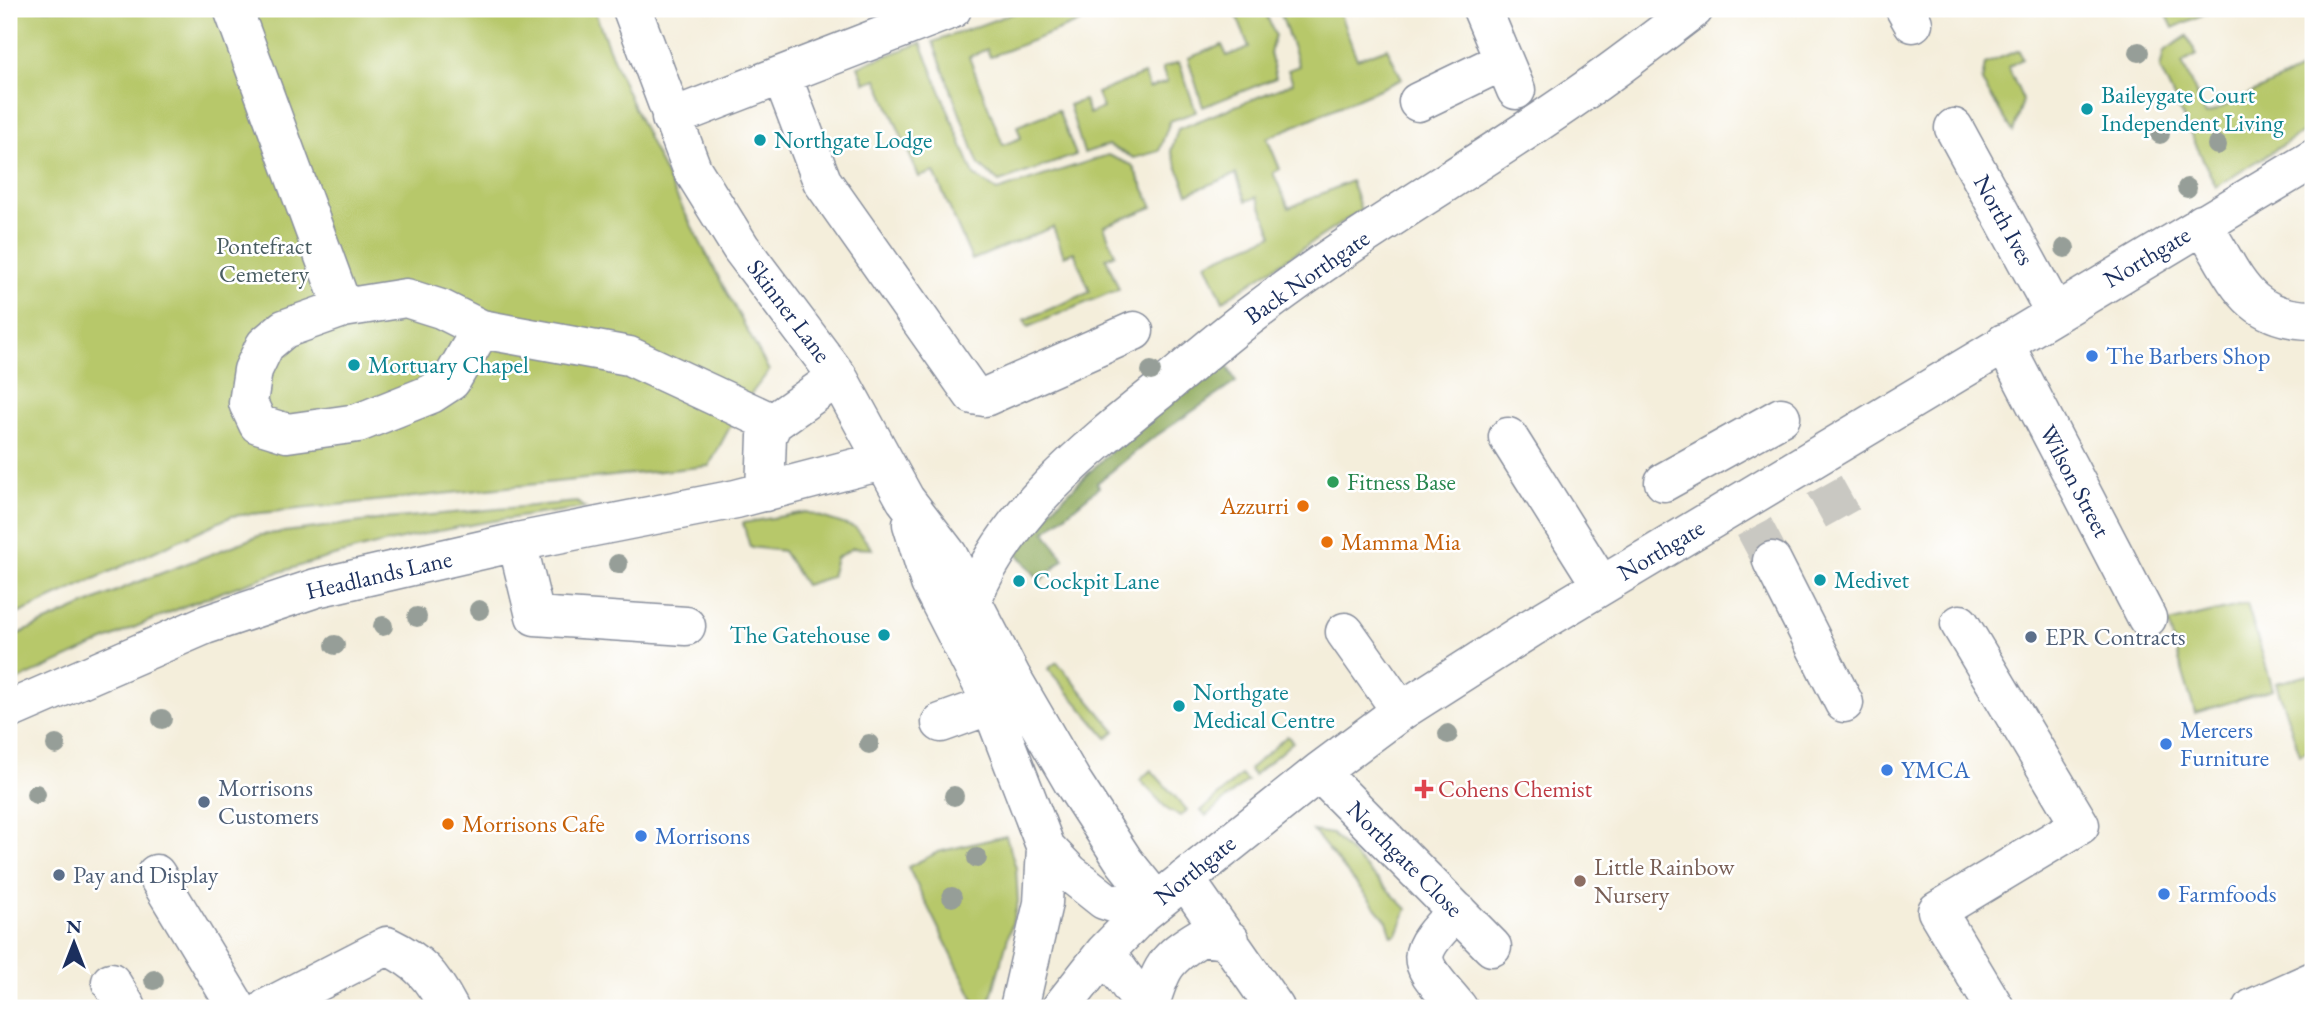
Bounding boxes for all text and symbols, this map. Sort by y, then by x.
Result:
place label: Baileygate Court Independent Living [2101,79,2284,138]
marker: Baileygate Court Independent Living [2079,101,2095,117]
place label: Northgate Lodge [774,124,932,155]
marker: Northgate Lodge [752,132,768,148]
street label: North Ives [1967,169,2042,270]
street label: Northgate [2098,219,2196,295]
street label: Back Northgate [1238,222,1375,331]
park label: Pontefract Cemetery [216,230,312,289]
street label: Skinner Lane [740,253,838,369]
place label: The Barbers Shop [2106,340,2270,371]
marker: The Barbers Shop [2084,348,2100,364]
place label: Mortuary Chapel [368,349,529,380]
marker: Mortuary Chapel [346,357,362,373]
street label: Wilson Street [2033,419,2118,543]
place label: Fitness Base [1347,466,1456,497]
marker: Fitness Base [1325,474,1341,490]
place label: Azzurri [1219,490,1289,521]
marker: Azzurri [1295,498,1311,514]
street label: Northgate [1612,512,1710,588]
place label: Mamma Mia [1341,526,1461,557]
marker: Mamma Mia [1319,534,1335,550]
street label: Headlands Lane [303,543,455,606]
place label: Medivet [1834,564,1910,595]
place label: Cockpit Lane [1033,565,1159,596]
marker: Medivet [1812,572,1828,588]
marker: Cockpit Lane [1011,573,1027,589]
place label: The Gatehouse [729,619,870,650]
place label: EPR Contracts [2045,621,2185,652]
marker: The Gatehouse [876,627,892,643]
marker: EPR Contracts [2023,629,2039,645]
place label: Northgate Medical Centre [1193,676,1335,735]
marker: Northgate Medical Centre [1171,698,1187,714]
place label: Mercers Furniture [2180,714,2269,773]
marker: Mercers Furniture [2158,736,2174,752]
place label: YMCA [1901,754,1971,785]
marker: YMCA [1879,762,1895,778]
place label: Morrisons Customers [218,772,319,831]
place label: Cohens Chemist [1438,773,1593,804]
marker: Cohens Chemist [1416,781,1432,797]
marker: Morrisons Customers [196,794,212,810]
street label: Northgate Close [1341,794,1470,923]
place label: Morrisons Cafe [462,808,605,839]
marker: Morrisons Cafe [440,816,456,832]
place label: Morrisons [655,820,750,851]
street label: Northgate [1148,827,1242,912]
marker: Morrisons [633,828,649,844]
place label: Little Rainbow Nursery [1594,851,1735,910]
place label: Pay and Display [73,859,219,890]
marker: Pay and Display [51,867,67,883]
marker: Little Rainbow Nursery [1572,873,1588,889]
place label: Farmfoods [2178,878,2277,909]
marker: Farmfoods [2156,886,2172,902]
north arrow [38,908,108,978]
text: N [66,914,82,939]

